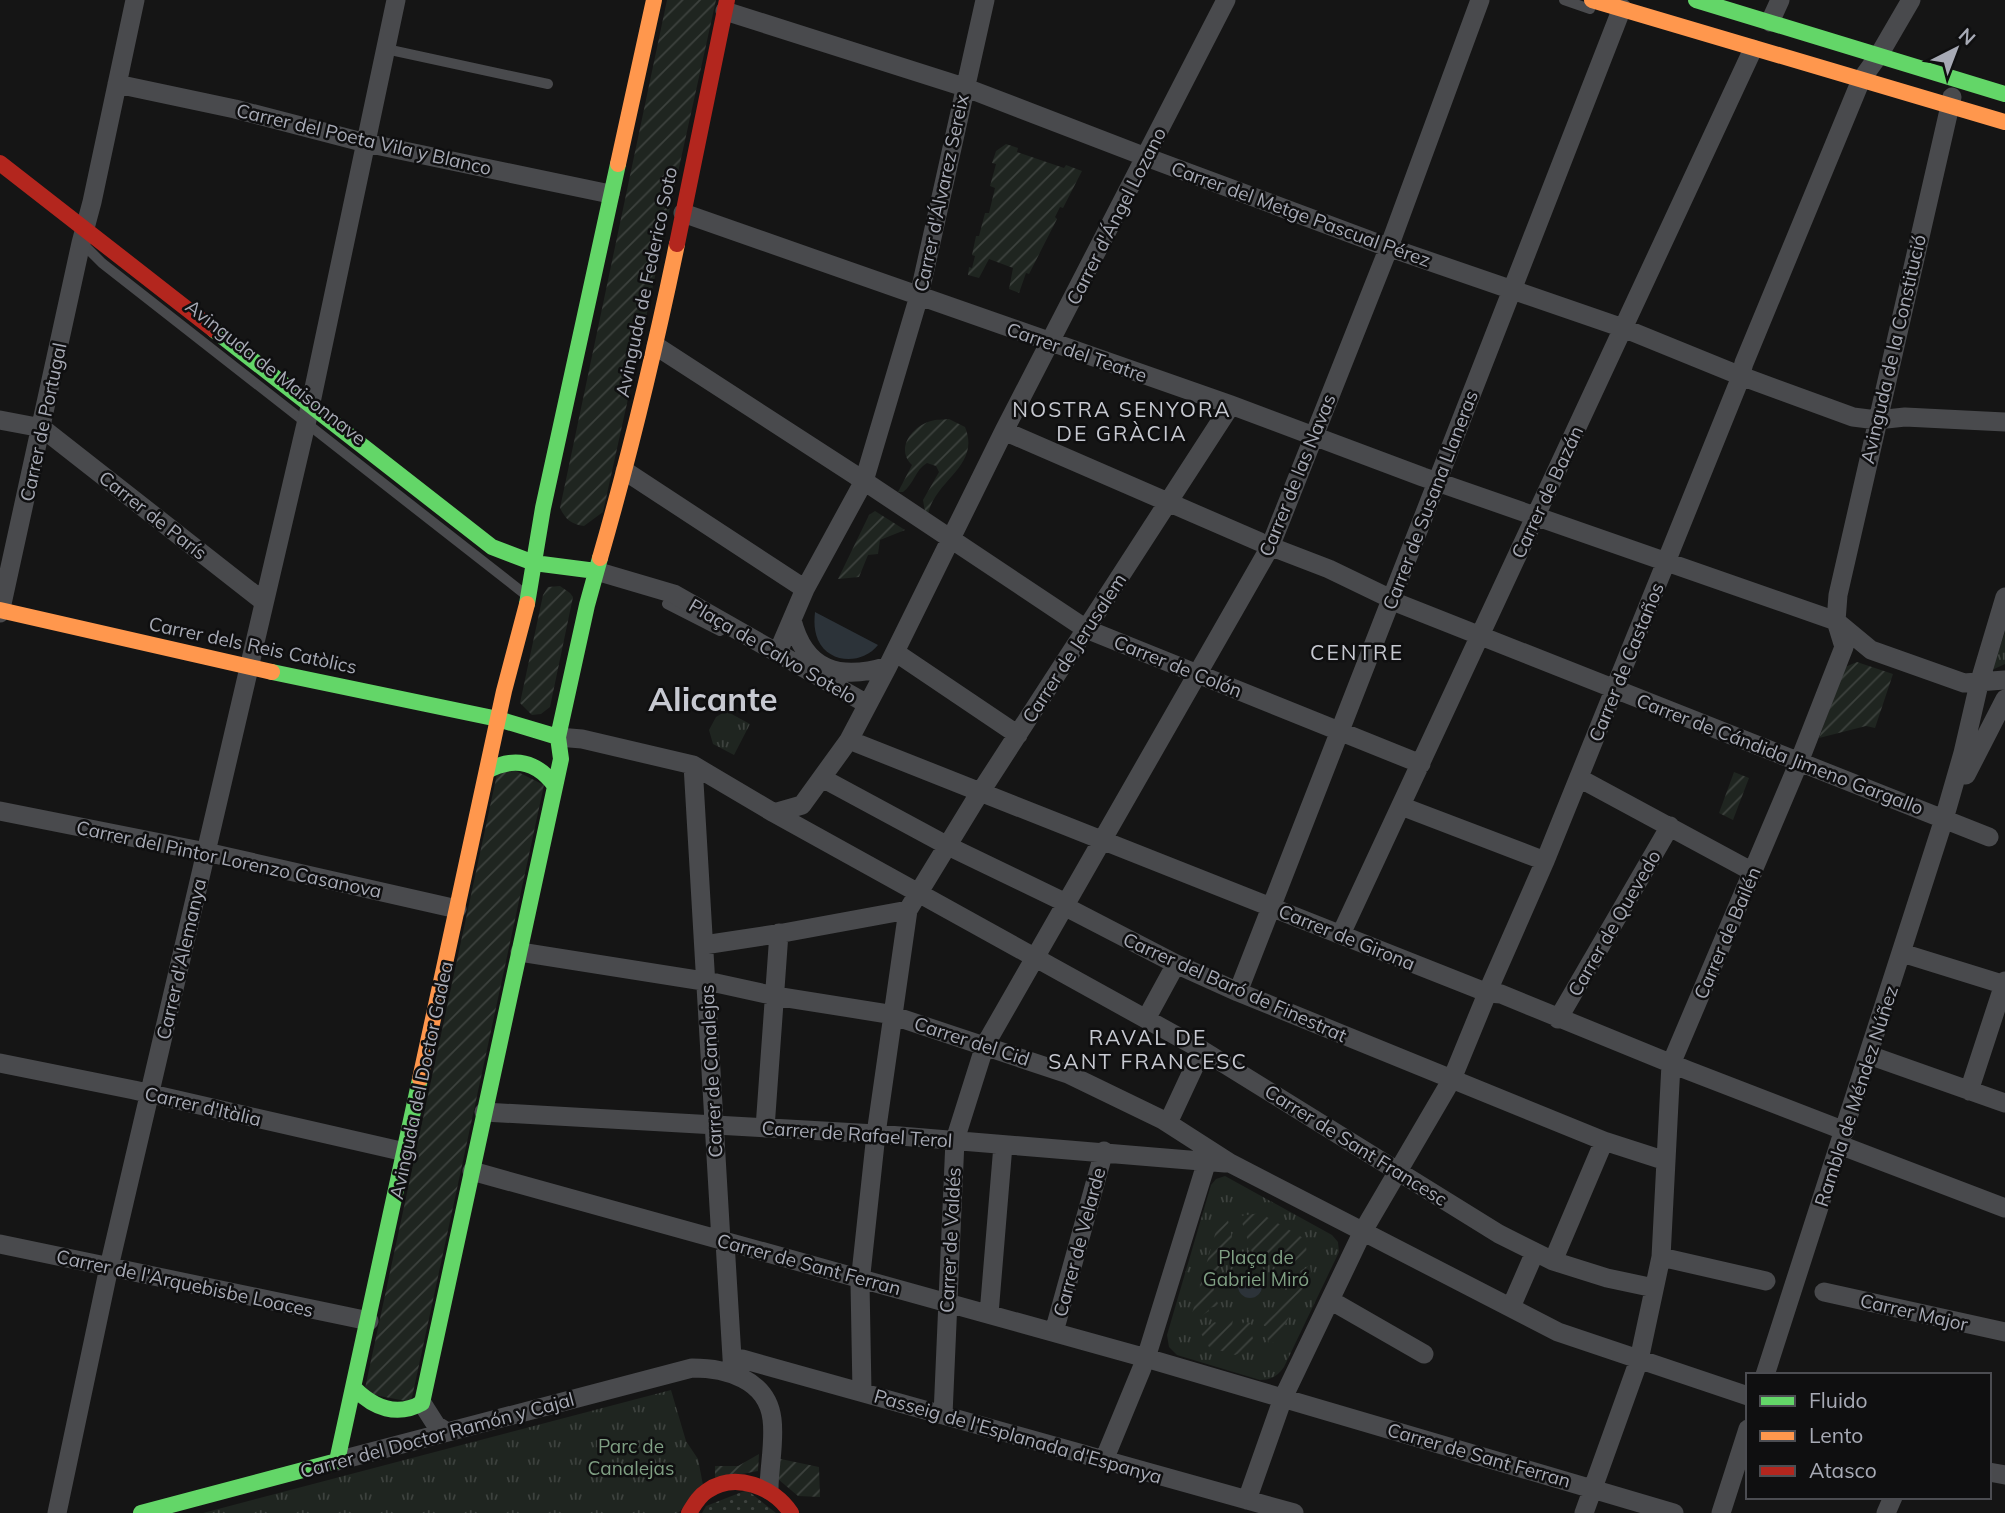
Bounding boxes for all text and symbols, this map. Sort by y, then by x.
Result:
north arrow [1921,14,1991,84]
text: N [1954,23,1981,50]
street label: Carrer d'Álvarez Sereix [908,92,974,294]
street label: Carrer del Poeta Vila y Blanco [234,98,494,180]
street label: Carrer d'Ángel Lozano [1061,123,1171,309]
street label: Carrer del Metge Pascual Pérez [1168,156,1434,272]
street label: Avinguda de Federico Soto [610,165,682,399]
street label: Avinguda de la Constitució [1855,232,1931,466]
street label: Avinguda de Maisonnave [181,294,371,450]
street label: Carrer del Teatre [1004,317,1150,387]
street label: Carrer de Portugal [14,340,72,504]
street label: Carrer de Susana Llaneras [1377,387,1483,613]
street label: Carrer de las Navas [1253,390,1341,560]
district label: NOSTRA SENYORA DE GRÀCIA [1012,396,1232,446]
street label: Carrer de Bazán [1506,422,1588,562]
street label: Carrer de París [94,465,212,565]
street label: Carrer de Jerusalem [1017,569,1131,727]
street label: Carrer de Castaños [1583,579,1669,745]
street label: Plaça de Calvo Sotelo [685,593,861,709]
street label: Carrer dels Reis Catòlics [147,611,359,679]
street label: Carrer de Colón [1110,629,1246,703]
district label: CENTRE [1310,639,1404,665]
district label: Alicante [648,678,778,719]
street label: Carrer de Cándida Jimeno Gargallo [1633,688,1927,820]
street label: Carrer del Pintor Lorenzo Casanova [74,815,384,903]
street label: Carrer de Quevedo [1562,846,1666,1000]
street label: Carrer de Bailén [1688,863,1766,1003]
street label: Carrer d'Alemanya [151,876,211,1042]
street label: Carrer de Girona [1275,899,1419,975]
street label: Carrer del Baró de Finestrat [1119,927,1351,1047]
street label: Avinguda del Doctor Gadea [384,959,458,1201]
street label: Rambla de Méndez Núñez [1809,982,1903,1210]
street label: Carrer de Canalejas [694,984,728,1158]
street label: Carrer del Cid [911,1011,1033,1071]
district label: RAVAL DE SANT FRANCESC [1048,1024,1248,1074]
street label: Carrer de Sant Francesc [1260,1079,1452,1211]
street label: Carrer d'Itàlia [142,1081,264,1131]
street label: Carrer de Rafael Terol [761,1115,953,1153]
street label: Carrer de Velarde [1048,1165,1110,1319]
street label: Carrer de Valdés [934,1167,966,1313]
street label: Carrer de Sant Ferran [714,1228,904,1300]
street label: Carrer de l'Arquebisbe Loaces [54,1244,316,1322]
park label: Plaça de Gabriel Miró [1203,1245,1309,1291]
street label: Carrer Major [1858,1288,1970,1336]
legend [1746,1373,1991,1499]
street label: Passeig de l'Esplanada d'Espanya [871,1383,1165,1489]
street label: Carrer del Doctor Ramón y Cajal [297,1387,577,1483]
text: Fluido [1809,1387,1868,1413]
street label: Carrer de Sant Ferran [1385,1417,1573,1493]
text: Lento [1809,1422,1863,1448]
park label: Parc de Canalejas [588,1434,674,1480]
text: Atasco [1809,1457,1877,1483]

